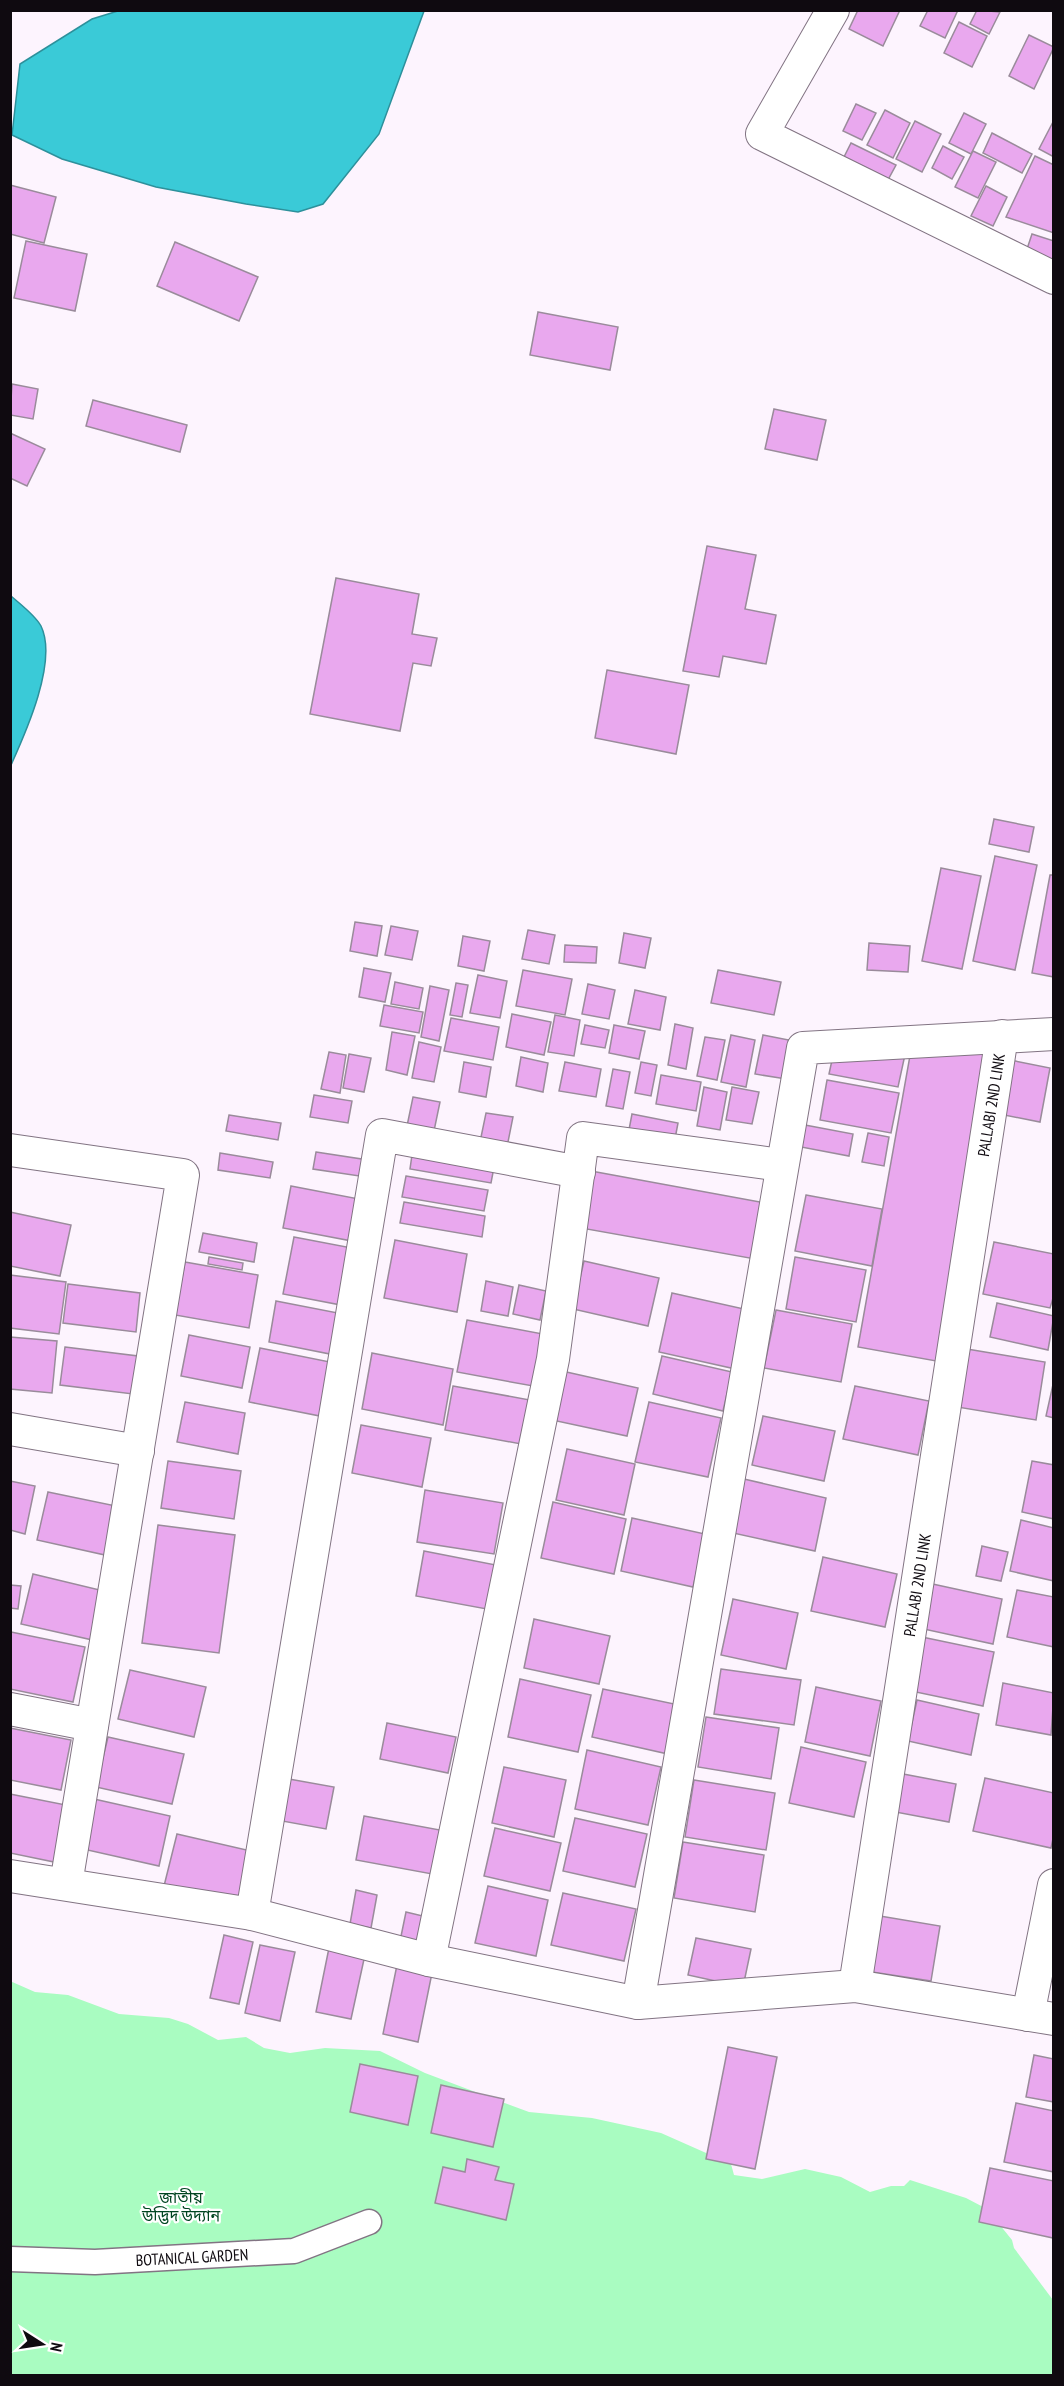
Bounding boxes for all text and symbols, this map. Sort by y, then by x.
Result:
street label: PALLABI 2ND LINK [973,1052,1009,1158]
street label: PALLABI 2ND LINK [899,1532,935,1638]
park label: জাতীয় উদ্ভিদ উদ্যান [141,2187,220,2225]
street label: BOTANICAL GARDEN [135,2244,249,2270]
north arrow [12,2314,72,2374]
text: N [46,2341,67,2353]

